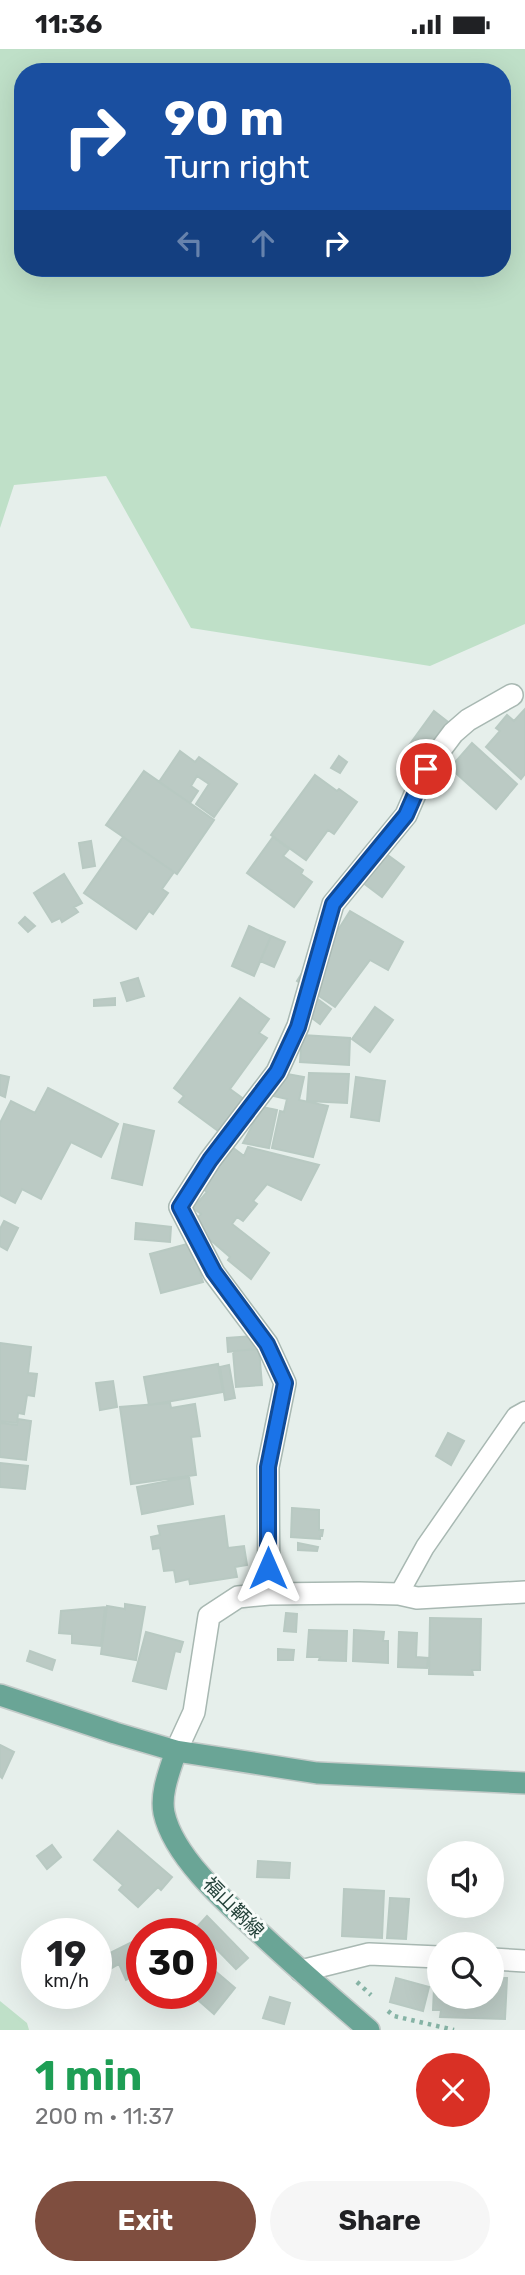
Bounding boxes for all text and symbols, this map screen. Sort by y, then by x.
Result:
text: 11:36 [35,9,103,40]
text: 90 m [164,89,284,147]
icon: right [49,91,140,182]
text: Turn right [164,148,309,186]
icon: left [171,224,209,262]
icon: ahead [244,224,282,262]
icon: right [317,224,355,262]
pin [396,739,456,799]
icon: arrive [407,750,445,788]
position arrow [231,1531,305,1605]
map controls [427,1841,504,2009]
button: sound [427,1841,504,1918]
street label: 福山鞆線 [199,1872,269,1942]
speed limit sign: 30 [126,1918,217,2009]
button: search [427,1932,504,2009]
text: 19 [47,1933,86,1975]
text: km/h [44,1970,89,1992]
text: 1 min [35,2051,142,2101]
button: close [416,2053,490,2127]
text: 200 m · 11:37 [35,2102,174,2130]
button: Exit [35,2181,256,2261]
button: Share [270,2181,490,2261]

